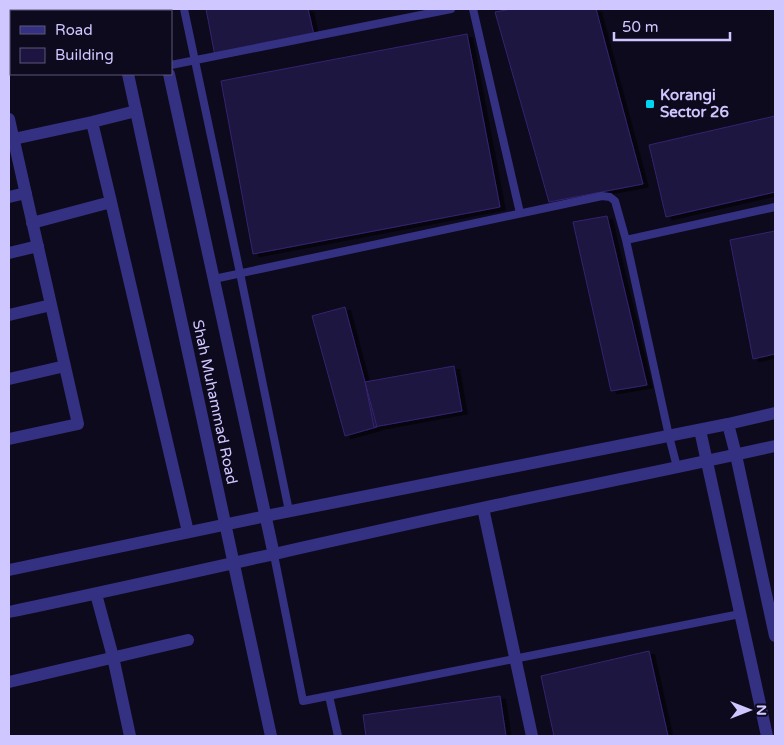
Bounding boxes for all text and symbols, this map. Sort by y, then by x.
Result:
legend [10,10,172,75]
scale bar [614,10,730,42]
text: 50 m [622,18,659,36]
text: Road [55,21,93,39]
text: Building [55,46,114,64]
place label: Korangi Sector 26 [660,86,729,121]
marker: Korangi Sector 26 [644,98,656,110]
street label: Shah Muhammad Road [189,318,241,486]
north arrow [724,685,774,735]
text: N [753,704,770,716]

